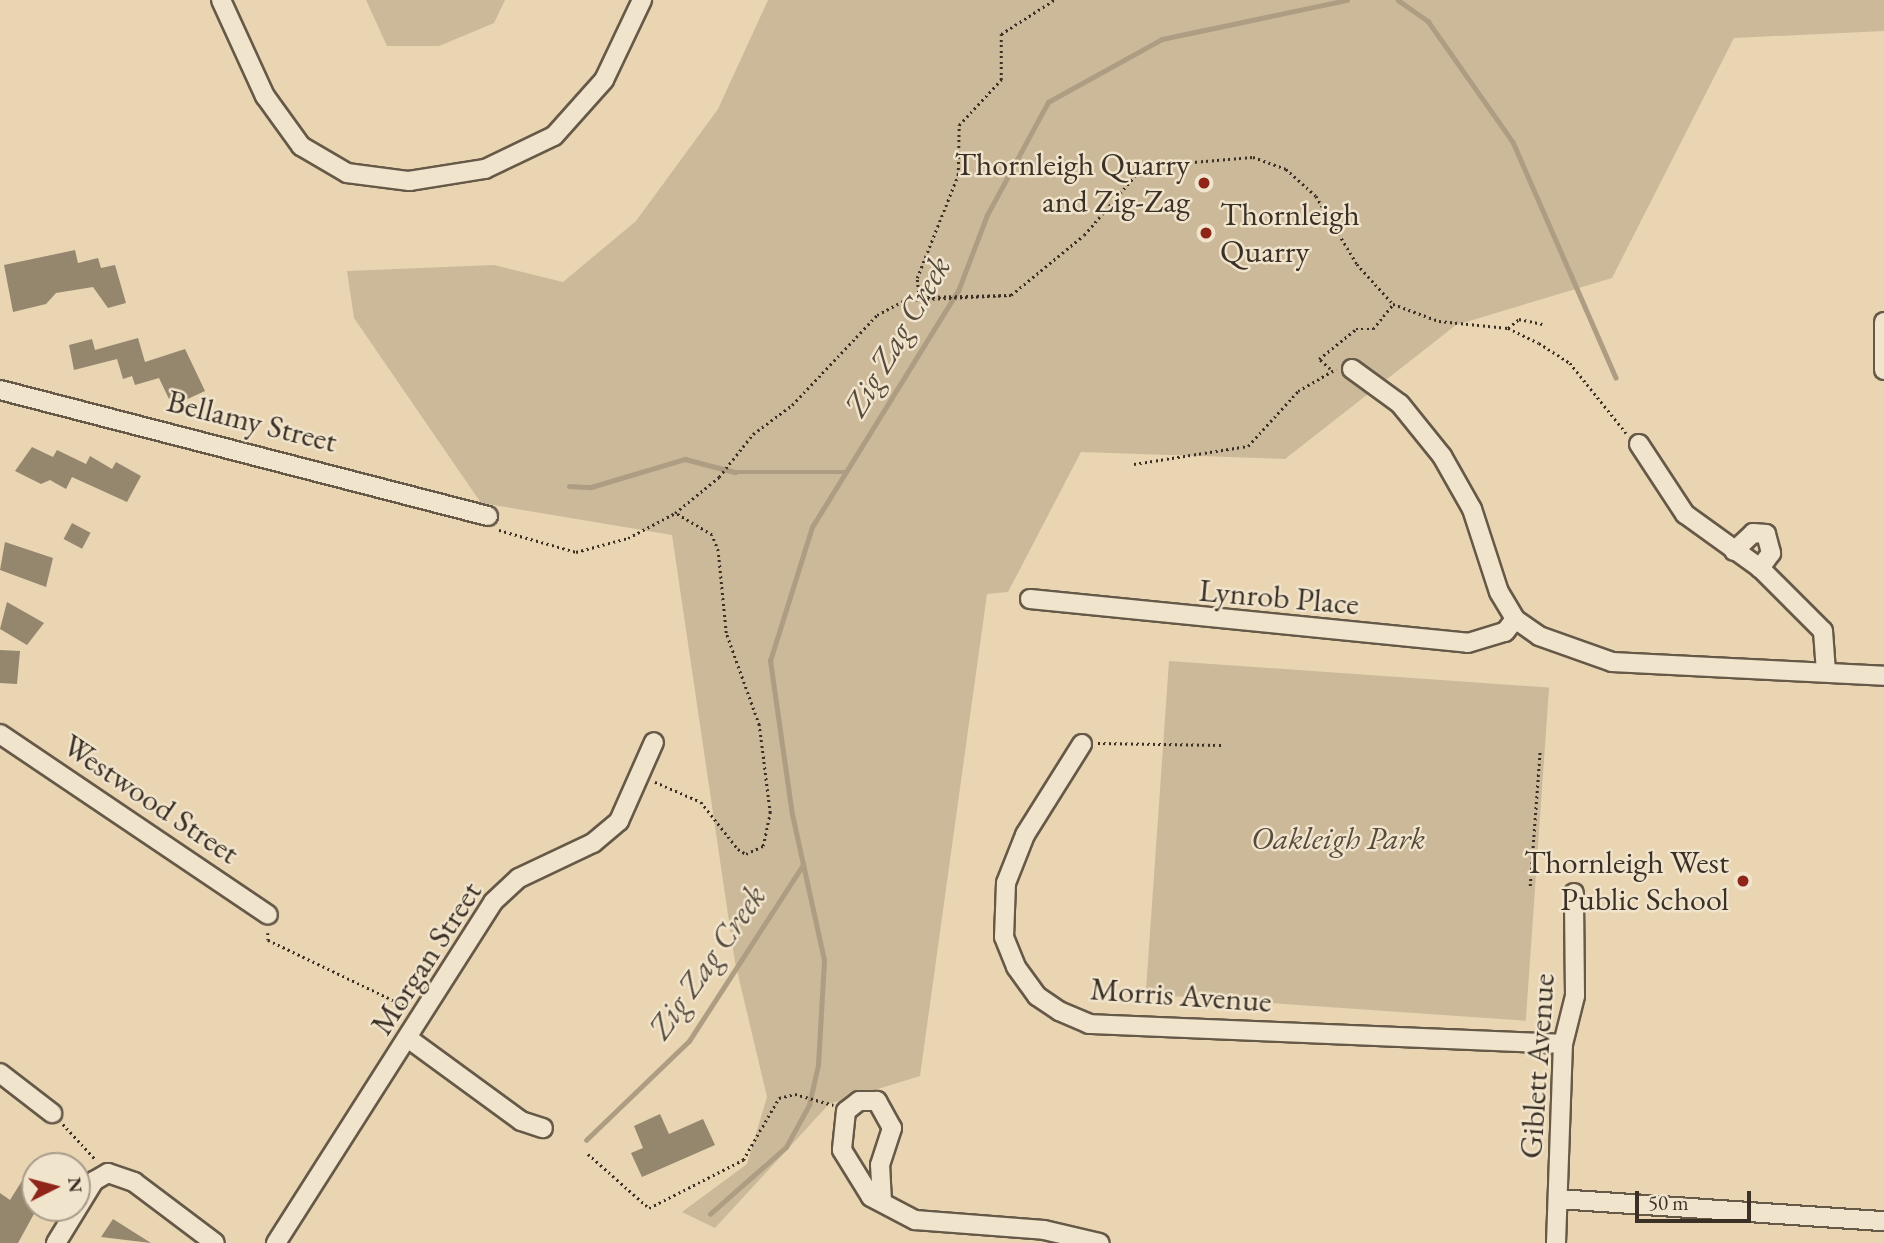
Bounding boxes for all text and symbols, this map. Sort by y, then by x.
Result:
place label: Thornleigh Quarry and Zig-Zag [954,146,1190,221]
marker: Thornleigh Quarry and Zig-Zag [1196,175,1212,191]
place label: Thornleigh Quarry [1220,196,1360,271]
marker: Thornleigh Quarry [1198,225,1214,241]
water label: Zig Zag Creek [835,249,959,423]
street label: Bellamy Street [163,381,341,461]
street label: Lynrob Place [1197,571,1361,623]
street label: Westwood Street [55,726,247,872]
park label: Oakleigh Park [1251,819,1425,857]
place label: Thornleigh West Public School [1524,844,1729,919]
marker: Thornleigh West Public School [1735,873,1751,889]
street label: Morgan Street [362,874,490,1042]
water label: Zig Zag Creek [640,878,774,1046]
street label: Morris Avenue [1089,970,1273,1020]
street label: Giblett Avenue [1511,972,1563,1160]
north arrow [21,1152,91,1222]
text: N [62,1176,89,1194]
scale bar [1639,1176,1755,1220]
text: 50 m [1648,1189,1689,1216]

